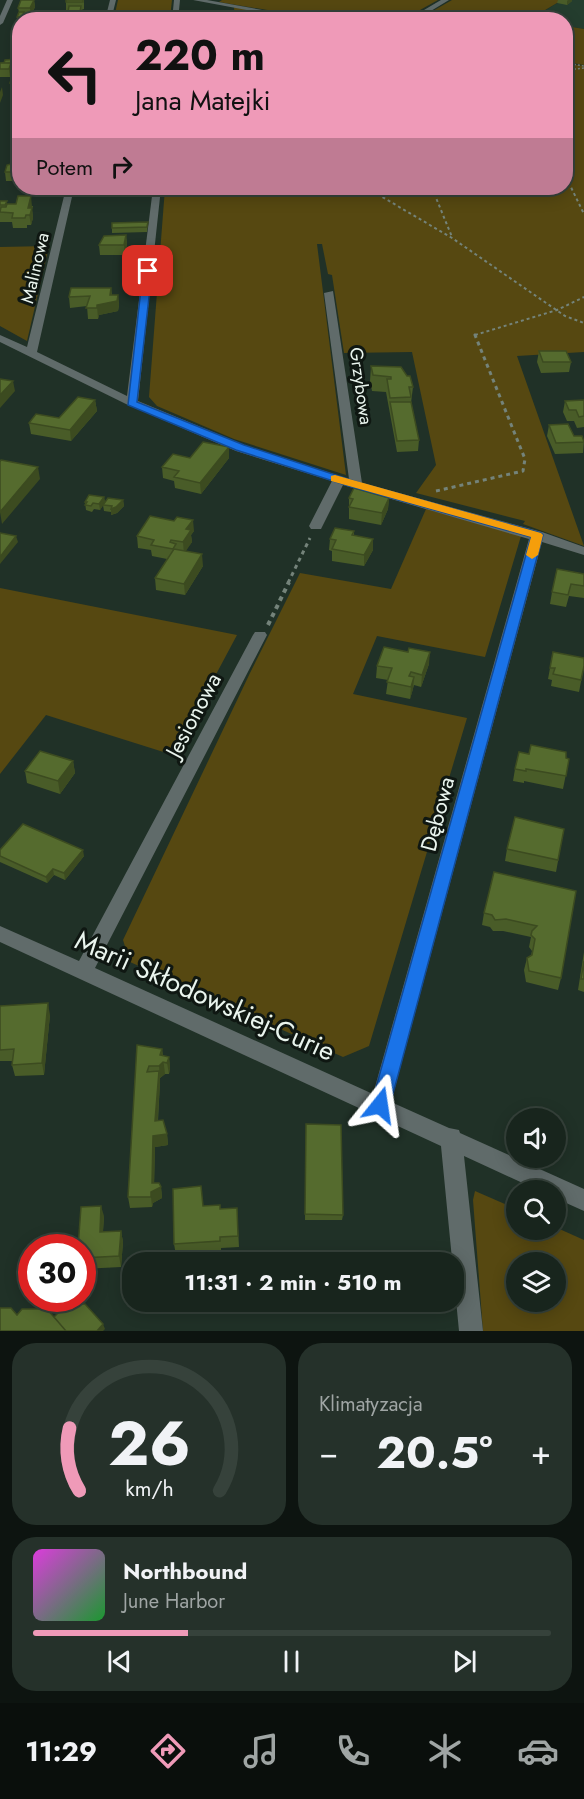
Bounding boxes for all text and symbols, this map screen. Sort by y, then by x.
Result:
text: 220 m [135,25,265,86]
icon: left [36,36,114,114]
text: Jana Matejki [135,81,271,120]
icon: right [105,150,138,183]
text: Potem [36,151,93,183]
street label: Malinowa [14,230,56,306]
pin [122,245,173,296]
icon: arrive [131,254,164,287]
street label: Grzybowa [343,346,379,426]
street label: Jesionowa [156,667,229,766]
street label: Dębowa [412,773,462,855]
street label: Marii Skłodowskiej-Curie [69,921,341,1070]
position arrow [348,1073,412,1137]
map controls [506,1108,566,1312]
button: sound [506,1108,566,1168]
button: search [506,1180,566,1240]
speed limit sign: 30 [18,1234,96,1312]
button: layers [506,1252,566,1312]
text: 11:31 · 2 min · 510 m [184,1266,402,1298]
text: Klimatyzacja [319,1390,423,1419]
text: 26 [108,1398,190,1488]
text: 20.5° [376,1420,493,1485]
text: − [319,1429,338,1476]
text: + [531,1429,551,1476]
text: km/h [125,1473,173,1504]
text: Northbound [123,1555,247,1587]
text: June Harbor [123,1587,225,1616]
icon: previous [103,1645,136,1678]
icon: pause [275,1645,308,1678]
icon: next [448,1645,481,1678]
icon: directions [147,1730,189,1772]
icon: music [240,1730,282,1772]
icon: phone [332,1730,374,1772]
icon: climate [424,1730,466,1772]
icon: car [517,1730,559,1772]
text: 11:29 [25,1732,97,1771]

